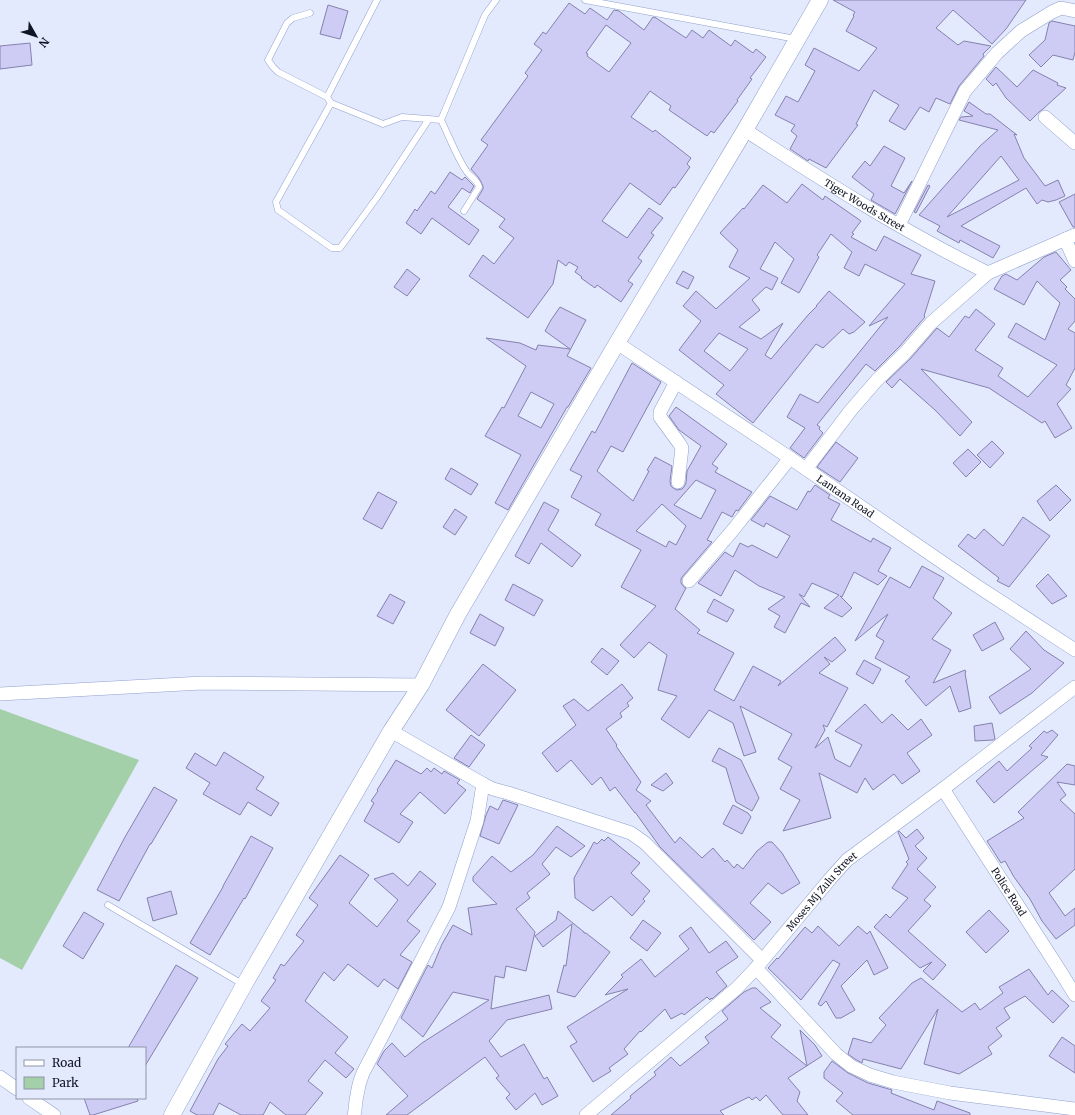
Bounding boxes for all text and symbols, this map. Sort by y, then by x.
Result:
north arrow [16,16,56,56]
text: N [35,35,52,50]
street label: Tiger Woods Street [822,176,907,234]
street label: Lantana Road [814,472,877,520]
street label: Moses Mj Zulu Street [783,848,859,933]
street label: Police Road [989,865,1029,918]
legend [16,1047,146,1099]
text: Road [52,1055,81,1070]
text: Park [52,1075,79,1090]

